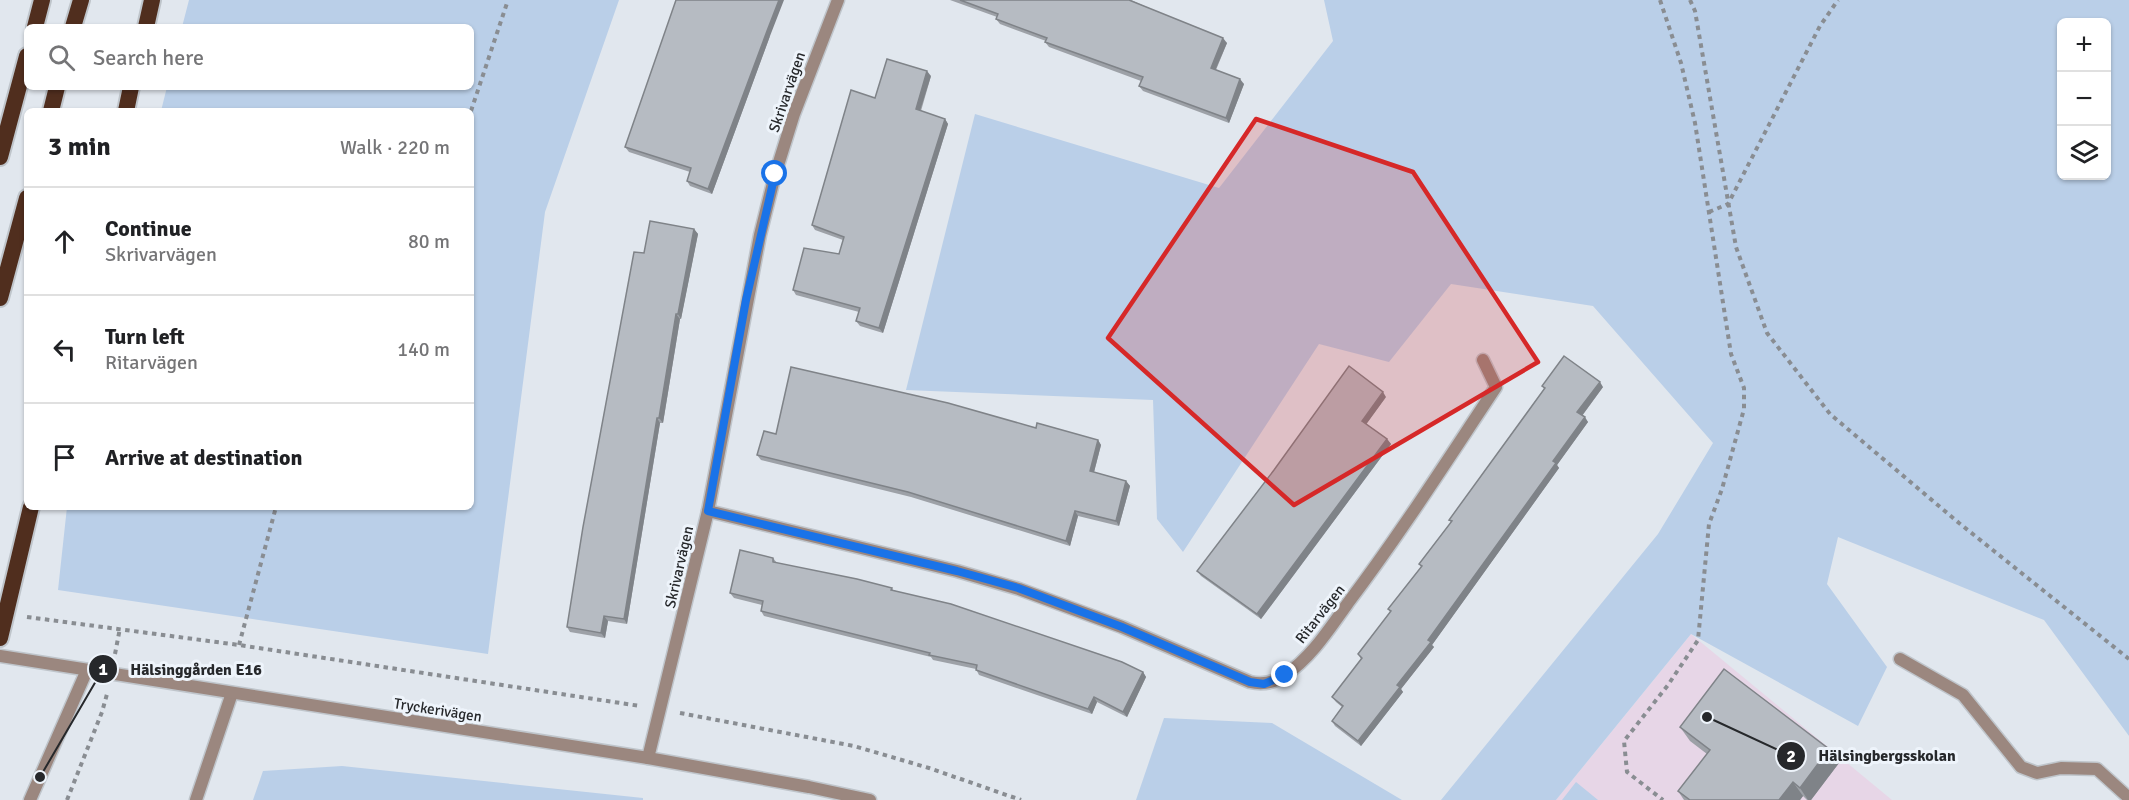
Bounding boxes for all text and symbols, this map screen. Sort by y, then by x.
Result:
map controls [2057,18,2111,180]
button: + [2057,18,2111,72]
search box [24,24,474,90]
icon: search [45,41,78,74]
text: Search here [93,44,204,71]
street label: Skrivarvägen [765,49,809,135]
button: − [2057,72,2111,126]
button: layers [2057,126,2111,180]
text: 3 min [48,131,111,163]
text: Walk · 220 m [340,135,450,160]
route start [761,160,787,186]
text: Continue [105,215,192,242]
icon: ahead [48,225,81,258]
text: 80 m [408,229,450,254]
text: Skrivarvägen [105,242,217,267]
text: Turn left [105,323,185,350]
icon: left [48,333,81,366]
text: 140 m [397,337,450,362]
text: Ritarvägen [105,350,198,375]
icon: arrive [48,441,81,474]
text: Arrive at destination [105,444,302,471]
street label: Skrivarvägen [661,524,697,610]
street label: Ritarvägen [1291,581,1349,647]
callout: Hälsinggården E16 [88,652,274,686]
text: 1 [98,658,108,680]
text: Hälsinggården E16 [130,660,262,680]
route end [1271,661,1297,687]
street label: Tryckerivägen [393,694,483,726]
callout: Hälsingbergsskolan [1776,739,1968,773]
text: 2 [1786,745,1796,767]
text: Hälsingbergsskolan [1818,746,1956,766]

